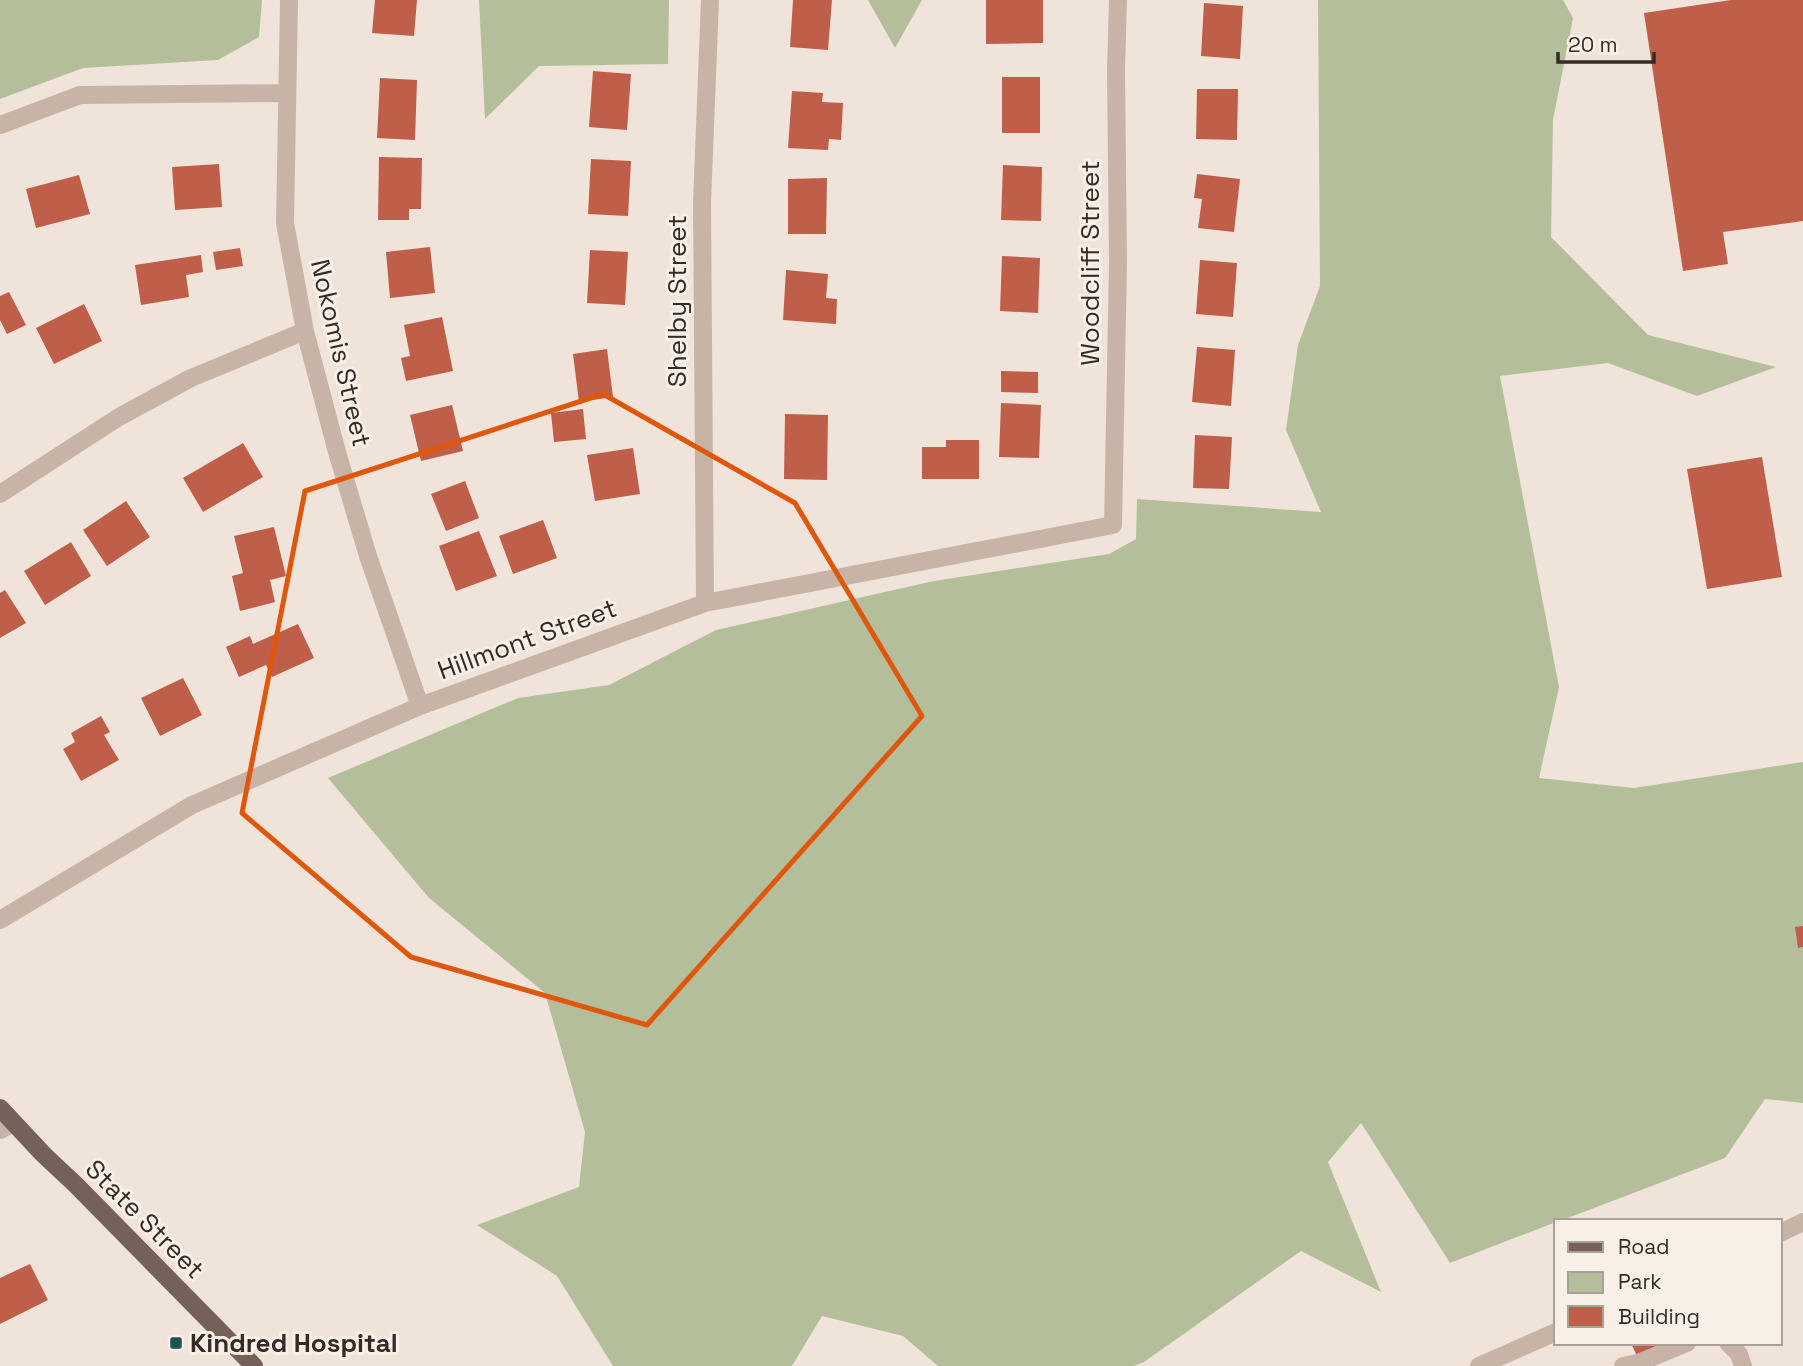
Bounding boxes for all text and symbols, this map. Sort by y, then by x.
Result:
scale bar [1558,21,1654,65]
text: 20 m [1568,31,1618,58]
street label: Woodcliff Street [1073,160,1107,366]
street label: Shelby Street [660,215,694,387]
street label: Nokomis Street [303,256,379,450]
street label: Hillmont Street [433,591,621,687]
street label: State Street [78,1152,212,1286]
legend [1554,1219,1782,1345]
text: Road [1618,1233,1670,1260]
text: Park [1618,1268,1662,1295]
text: Building [1618,1303,1700,1330]
place label: Kindred Hospital [190,1326,398,1360]
marker: Kindred Hospital [168,1335,184,1351]

